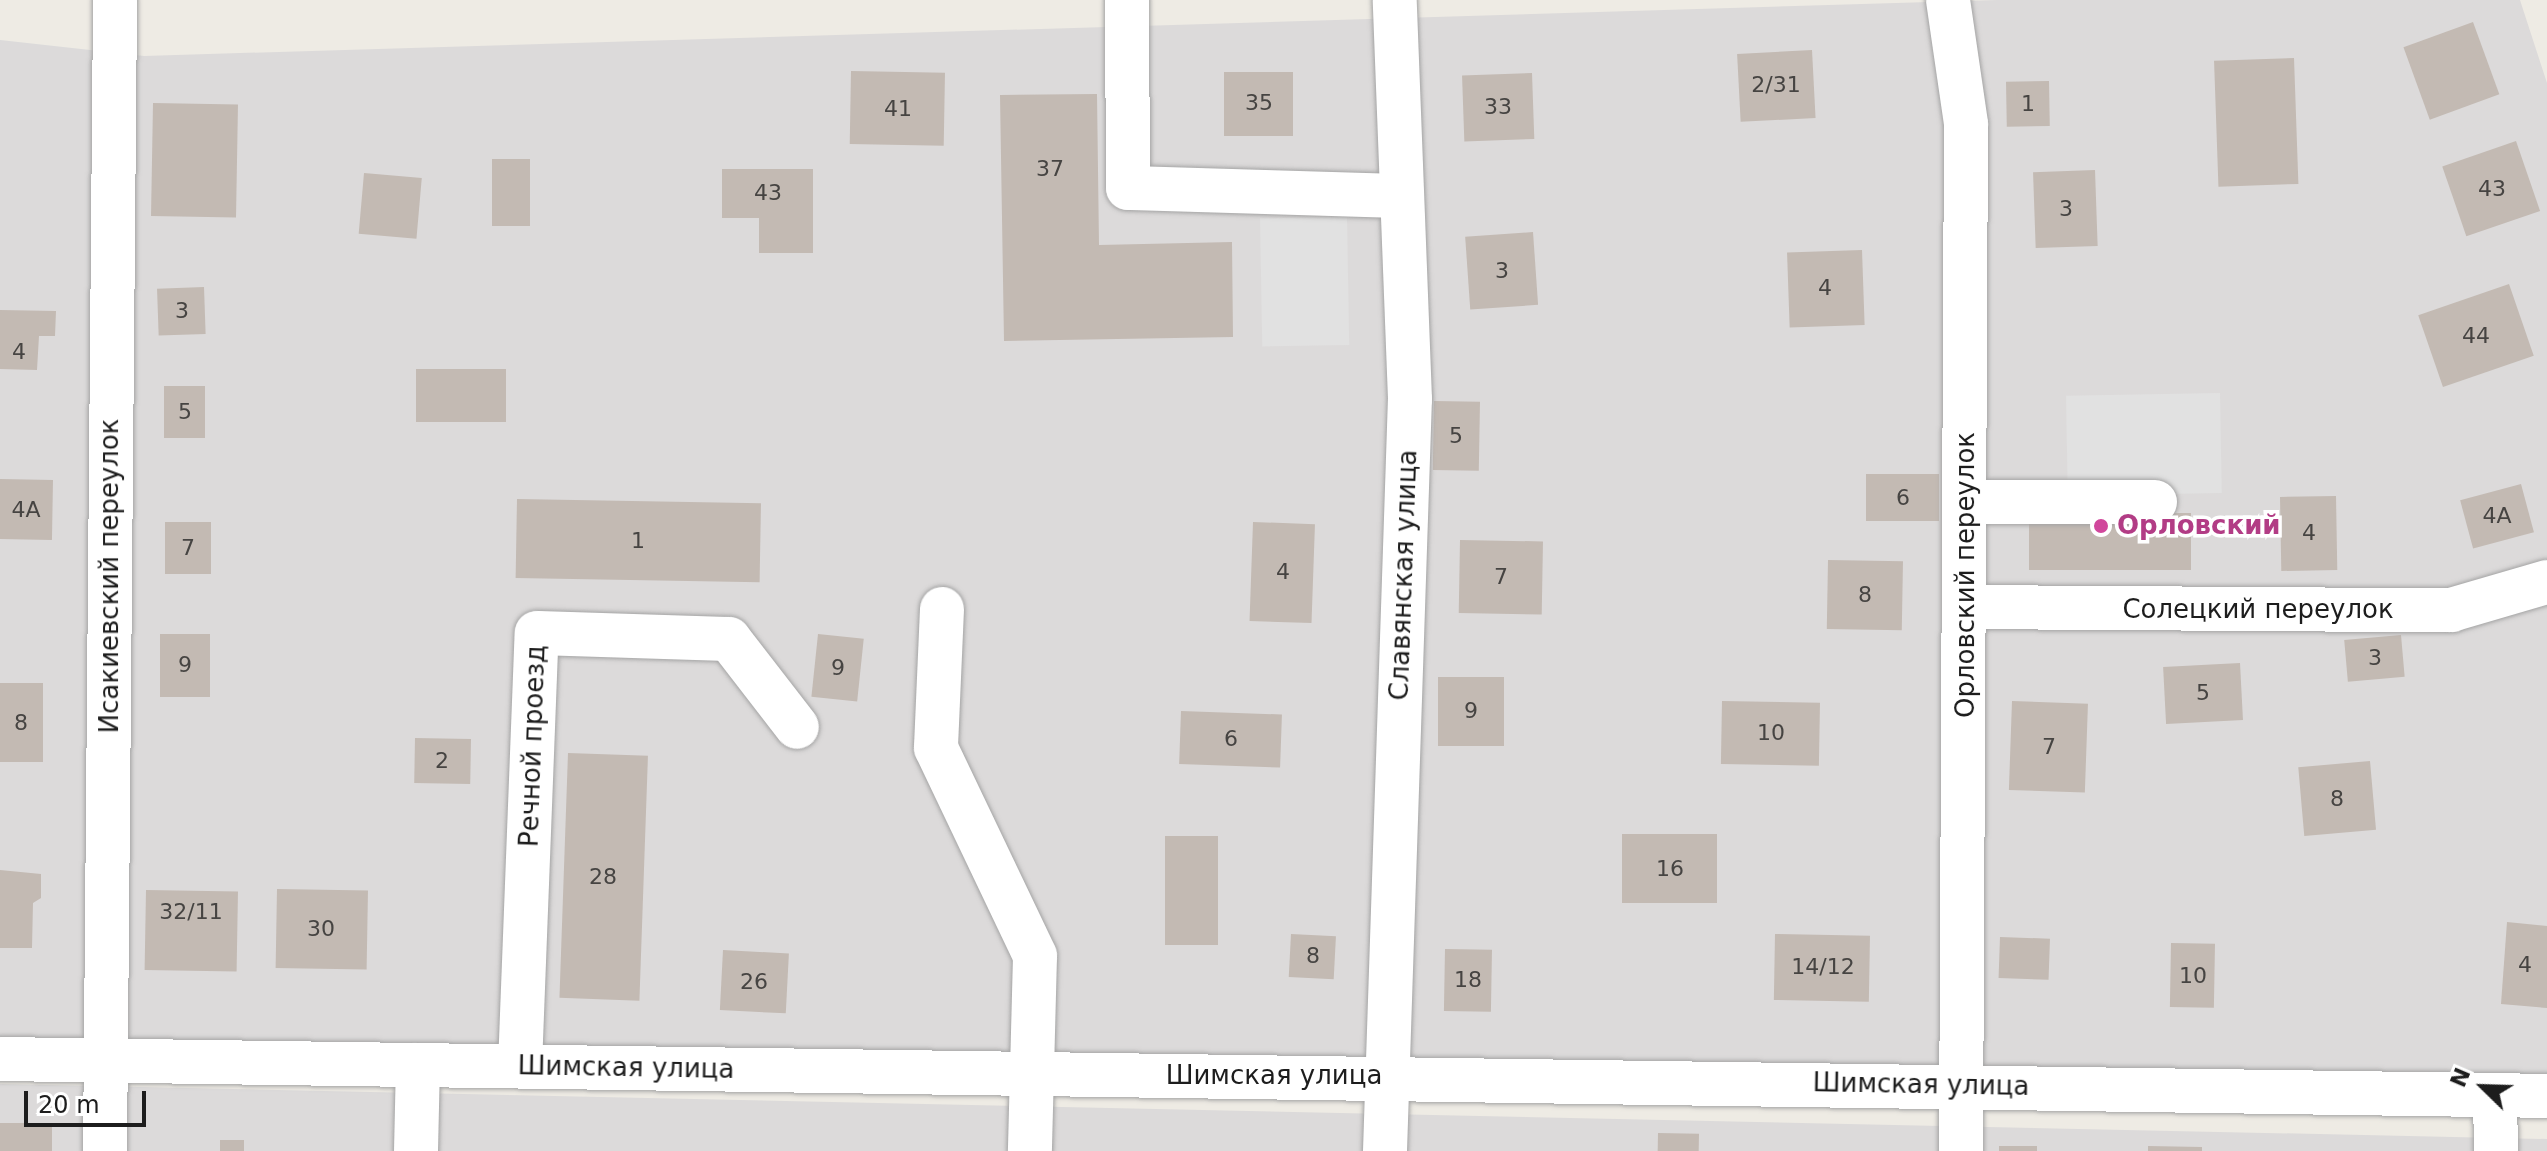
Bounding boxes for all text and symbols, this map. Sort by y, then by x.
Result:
house number: 2/31 [1751,72,1801,98]
house number: 35 [1245,90,1273,116]
house number: 1 [2021,91,2035,117]
house number: 33 [1484,94,1512,120]
house number: 41 [884,96,912,122]
house number: 37 [1036,156,1064,182]
house number: 43 [2478,176,2506,202]
house number: 43 [754,180,782,206]
house number: 3 [2059,196,2073,222]
house number: 3 [1495,258,1509,284]
house number: 4 [1818,275,1832,301]
house number: 3 [175,298,189,324]
house number: 44 [2462,323,2490,349]
house number: 4 [12,339,26,365]
house number: 5 [178,399,192,425]
street label: Исакиевский переулок [94,419,126,733]
house number: 5 [1449,423,1463,449]
street label: Орловский переулок [1950,432,1982,718]
street label: Славянская улица [1384,449,1424,701]
house number: 6 [1896,485,1910,511]
house number: 4А [11,497,41,523]
house number: 4А [2482,503,2512,529]
place label: Орловский [2117,510,2281,542]
marker: Орловский [2092,517,2110,535]
house number: 4 [2302,520,2316,546]
house number: 1 [631,528,645,554]
house number: 7 [181,535,195,561]
house number: 4 [1276,559,1290,585]
house number: 7 [1494,564,1508,590]
house number: 8 [1858,582,1872,608]
street label: Солецкий переулок [2122,594,2394,626]
street label: Речной проезд [514,644,552,848]
house number: 3 [2368,645,2382,671]
house number: 9 [178,652,192,678]
house number: 9 [831,655,845,681]
house number: 5 [2196,680,2210,706]
house number: 9 [1464,698,1478,724]
house number: 8 [14,710,28,736]
house number: 10 [1757,720,1785,746]
house number: 6 [1224,726,1238,752]
house number: 7 [2042,734,2056,760]
house number: 2 [435,748,449,774]
house number: 8 [2330,786,2344,812]
house number: 16 [1656,856,1684,882]
house number: 28 [589,864,617,890]
house number: 32/11 [159,899,223,925]
house number: 30 [307,916,335,942]
house number: 8 [1306,943,1320,969]
house number: 4 [2518,952,2532,978]
house number: 14/12 [1791,954,1855,980]
house number: 10 [2179,963,2207,989]
house number: 18 [1454,967,1482,993]
house number: 26 [740,969,768,995]
north arrow [2443,1047,2523,1127]
street label: Шимская улица [517,1051,735,1085]
street label: Шимская улица [1166,1060,1382,1092]
text: N [2445,1064,2476,1091]
street label: Шимская улица [1812,1068,2030,1102]
scale bar [28,1075,150,1125]
text: 20 m [38,1091,100,1119]

